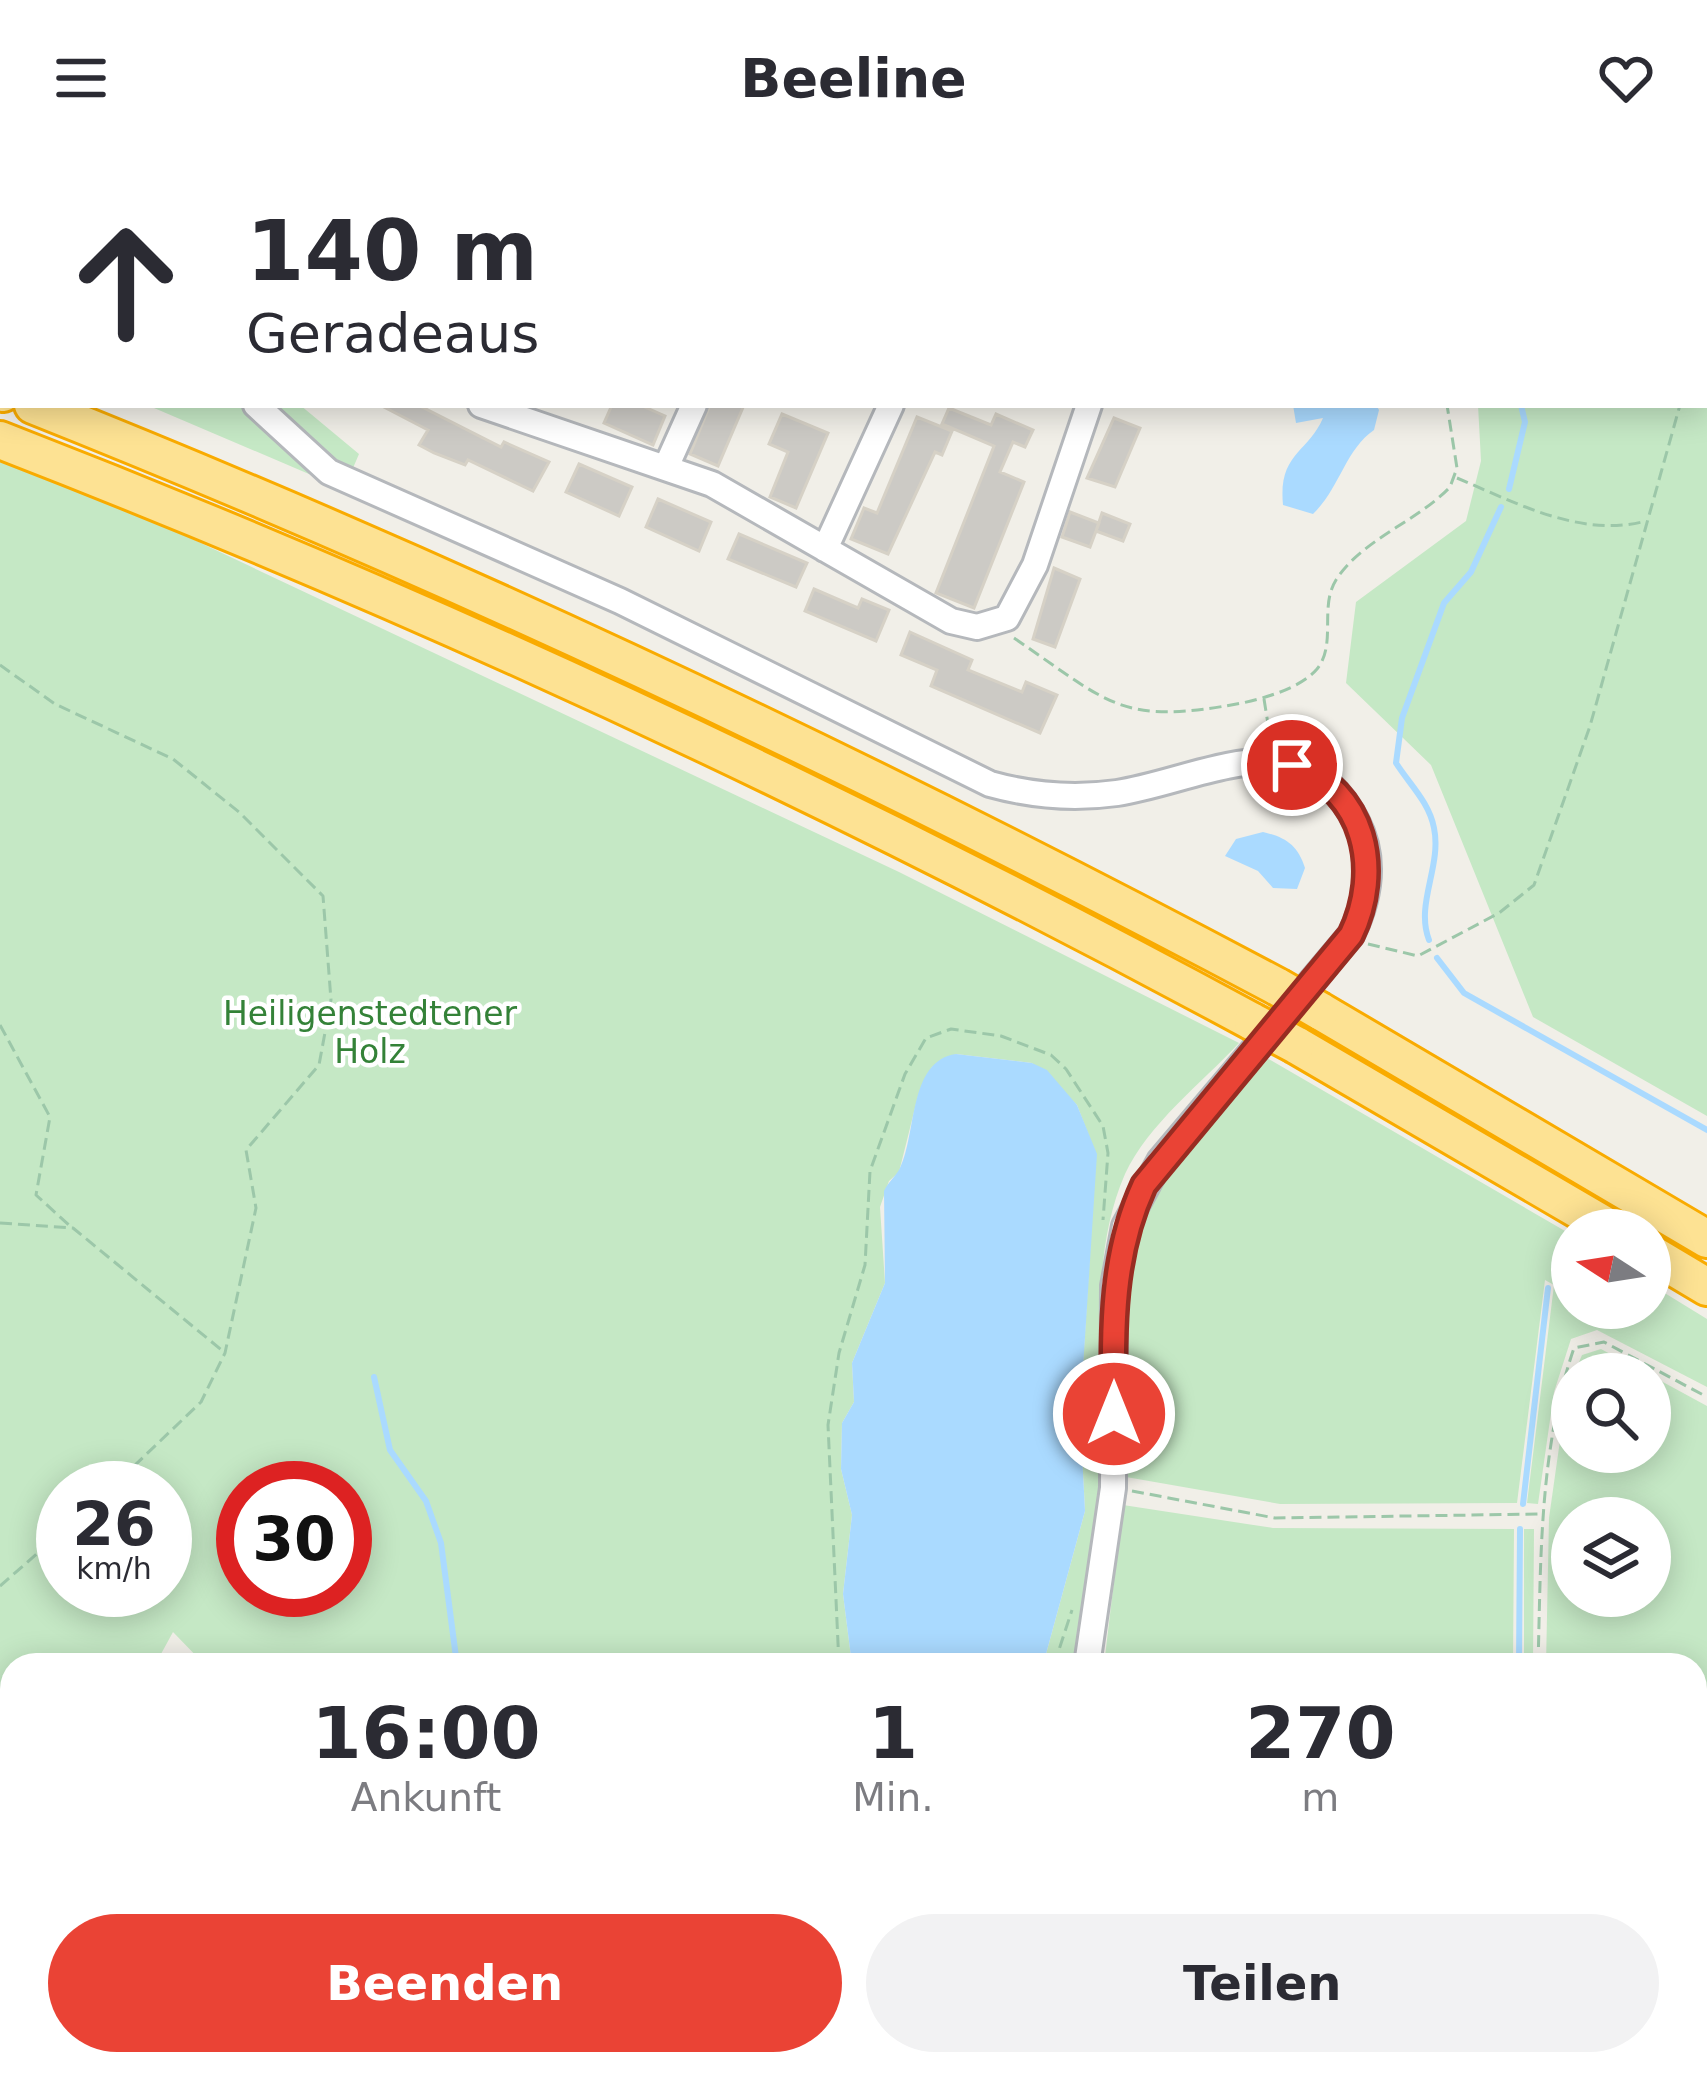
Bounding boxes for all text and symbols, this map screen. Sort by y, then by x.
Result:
icon: menu [48,45,114,111]
icon: heart [1593,45,1659,111]
text: Beeline [740,47,967,110]
text: 140 m [246,202,538,300]
icon: ahead [48,204,204,360]
text: Geradeaus [246,302,539,365]
pin [1241,714,1343,816]
icon: arrive [1259,732,1325,798]
park label: Heiligenstedtener Holz [223,994,518,1071]
north arrow [1551,1209,1671,1329]
map controls [1551,1209,1671,1617]
position arrow [1051,1351,1177,1477]
button: search [1551,1353,1671,1473]
speed limit sign: 30 [216,1461,372,1617]
text: 26 [72,1489,156,1559]
button: layers [1551,1497,1671,1617]
text: km/h [76,1551,152,1586]
text: 16:00 [311,1691,541,1775]
text: 1 [868,1691,918,1775]
text: 270 [1245,1691,1396,1775]
text: Ankunft [351,1775,501,1820]
text: Min. [852,1775,934,1820]
text: m [1301,1775,1339,1820]
button: Beenden [48,1914,842,2052]
button: Teilen [866,1914,1659,2052]

